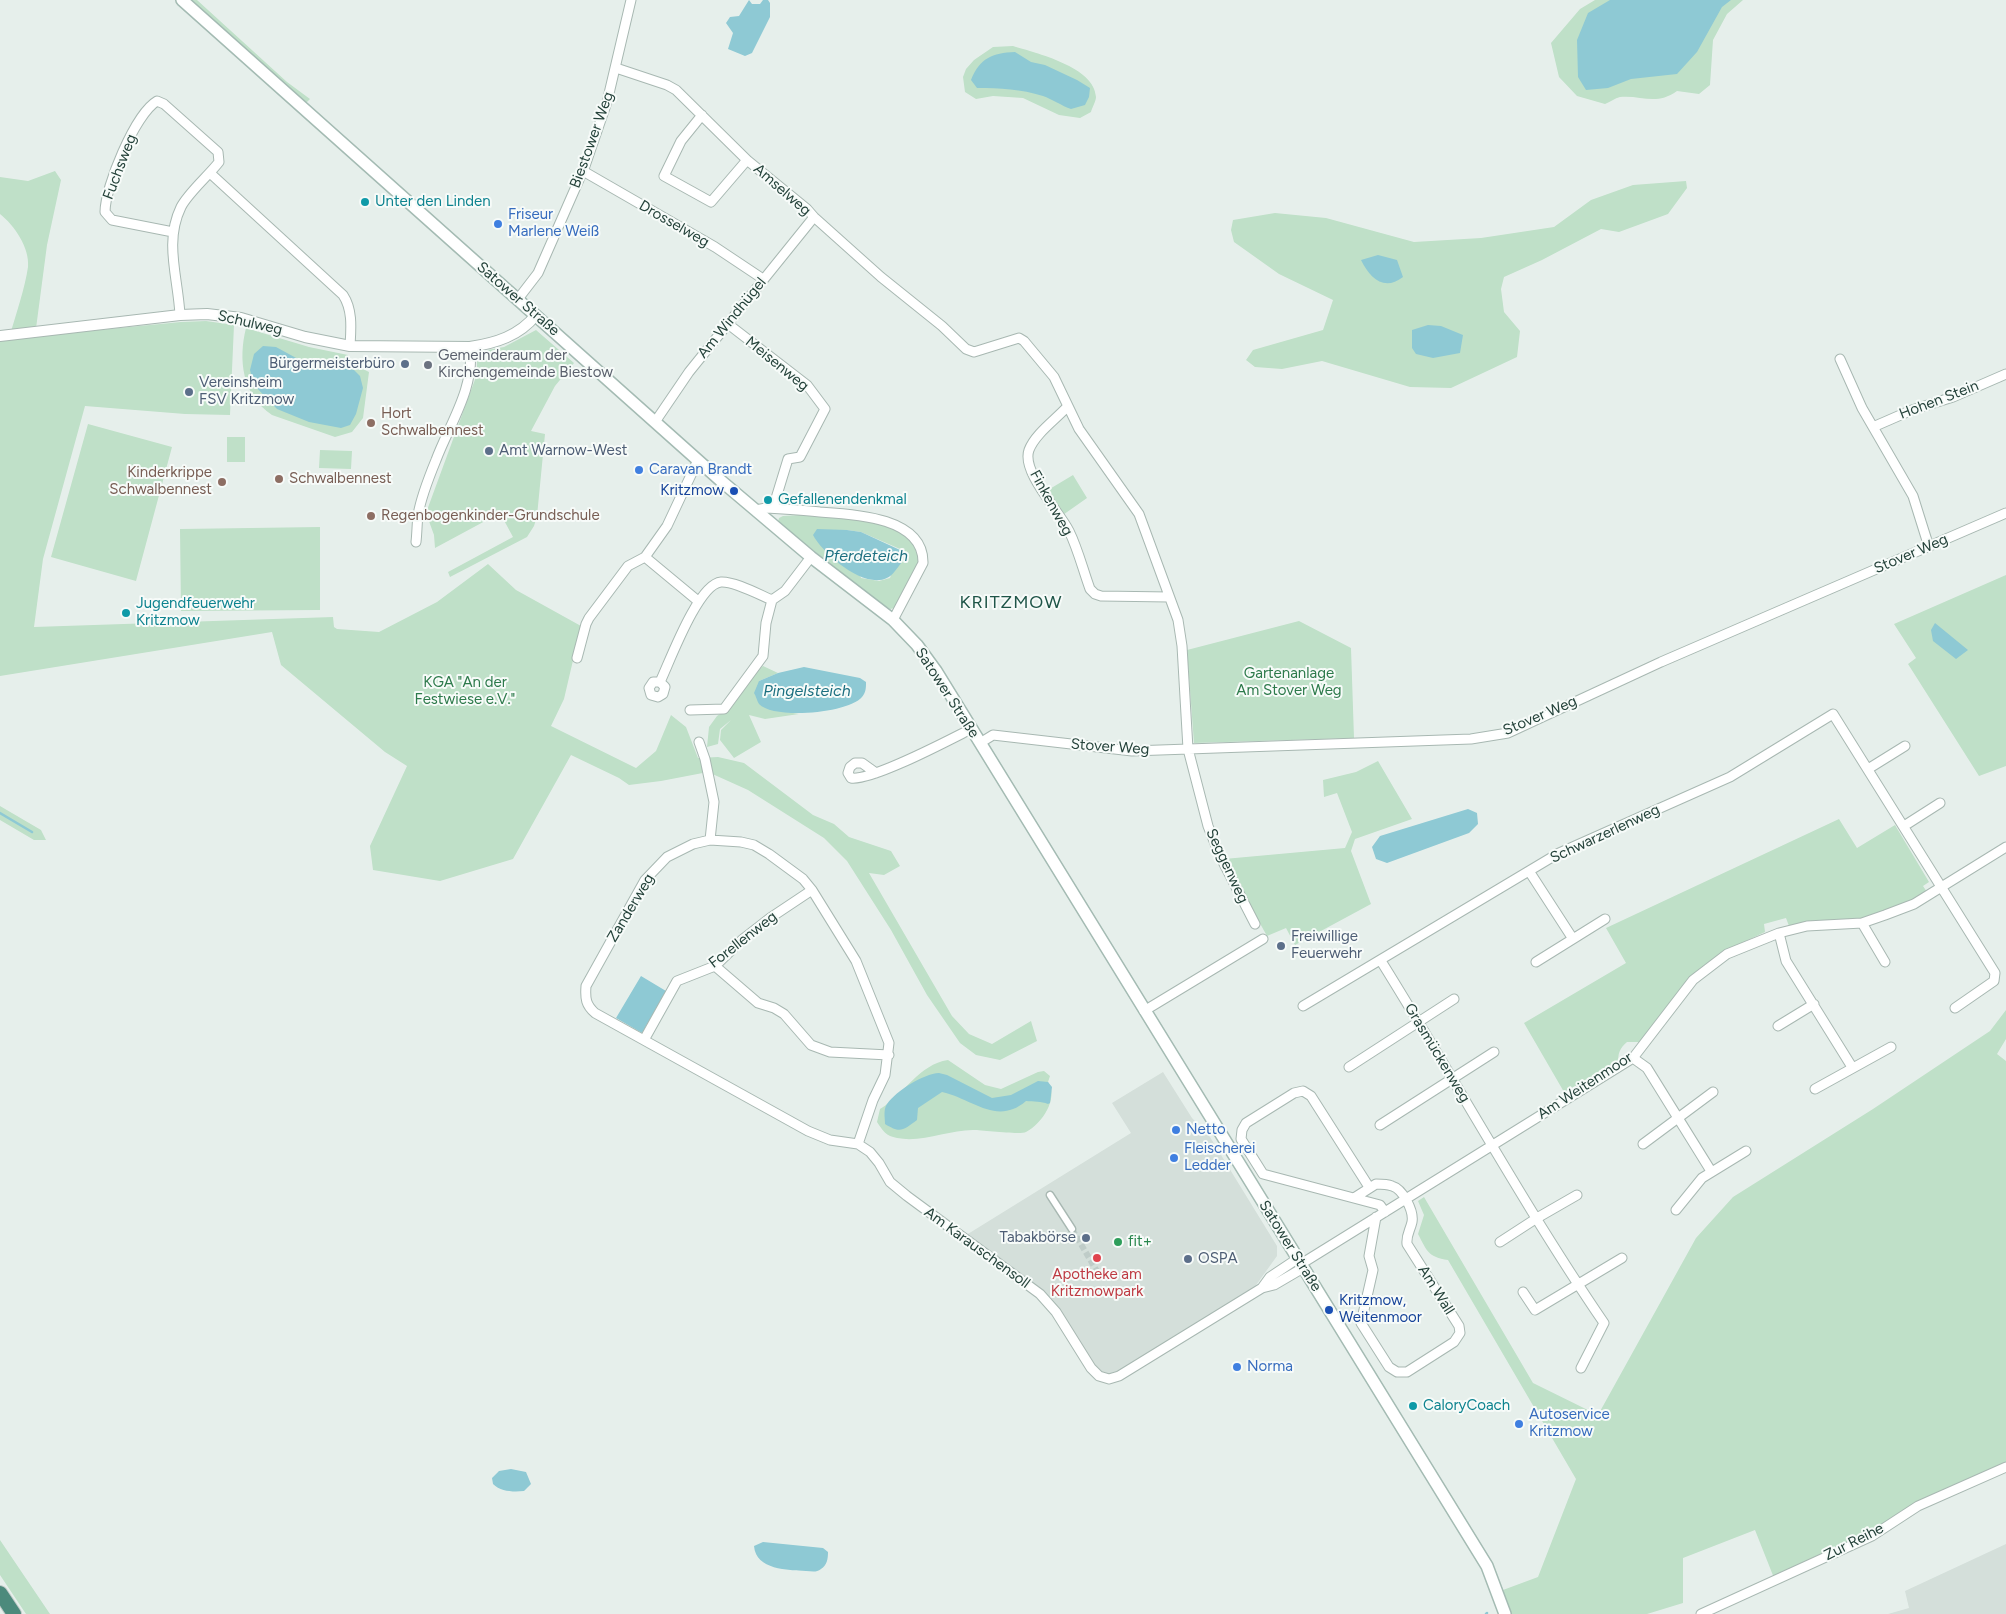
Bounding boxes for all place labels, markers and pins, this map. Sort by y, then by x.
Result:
place label: Unter den Linden [375,193,491,211]
marker: Unter den Linden [359,196,371,208]
place label: Friseur Marlene Weiß [508,206,599,241]
marker: Friseur Marlene Weiß [492,218,504,230]
place label: Gemeinderaum der Kirchengemeinde Biestow [438,347,613,382]
place label: Bürgermeisterbüro [269,355,395,373]
marker: Bürgermeisterbüro [399,358,411,370]
marker: Gemeinderaum der Kirchengemeinde Biestow [422,359,434,371]
place label: Vereinsheim FSV Kritzmow [199,374,294,409]
marker: Vereinsheim FSV Kritzmow [183,386,195,398]
place label: Hort Schwalbennest [381,405,484,440]
marker: Hort Schwalbennest [365,417,377,429]
place label: Amt Warnow-West [499,442,627,460]
marker: Amt Warnow-West [483,445,495,457]
place label: Caravan Brandt [649,461,752,479]
place label: Kinderkrippe Schwalbennest [109,464,212,499]
marker: Caravan Brandt [633,464,645,476]
place label: Schwalbennest [289,470,392,488]
marker: Schwalbennest [273,473,285,485]
marker: Kinderkrippe Schwalbennest [216,476,228,488]
place label: Kritzmow [660,482,724,500]
marker: Kritzmow [728,485,740,497]
place label: Gefallenendenkmal [778,491,907,509]
marker: Gefallenendenkmal [762,494,774,506]
place label: Regenbogenkinder-Grundschule [381,507,600,525]
marker: Regenbogenkinder-Grundschule [365,510,377,522]
place label: Jugendfeuerwehr Kritzmow [136,595,255,630]
marker: Jugendfeuerwehr Kritzmow [120,607,132,619]
place label: Freiwillige Feuerwehr [1291,928,1362,963]
marker: Freiwillige Feuerwehr [1275,940,1287,952]
place label: Netto [1186,1121,1226,1139]
marker: Netto [1170,1124,1182,1136]
place label: Fleischerei Ledder [1184,1140,1256,1175]
marker: Fleischerei Ledder [1168,1152,1180,1164]
place label: Tabakbörse [1000,1229,1076,1247]
marker: Tabakbörse [1080,1232,1092,1244]
place label: fit+ [1128,1233,1152,1251]
marker: fit+ [1112,1236,1124,1248]
place label: OSPA [1198,1250,1238,1268]
marker: Apotheke am Kritzmowpark [1091,1252,1103,1264]
marker: OSPA [1182,1253,1194,1265]
place label: Apotheke am Kritzmowpark [1051,1266,1143,1301]
place label: Kritzmow, Weitenmoor [1339,1292,1422,1327]
marker: Kritzmow, Weitenmoor [1323,1304,1335,1316]
place label: Norma [1247,1358,1293,1376]
marker: Norma [1231,1361,1243,1373]
place label: CaloryCoach [1423,1397,1510,1415]
marker: CaloryCoach [1407,1400,1419,1412]
place label: Autoservice Kritzmow [1529,1406,1610,1441]
marker: Autoservice Kritzmow [1513,1418,1525,1430]

